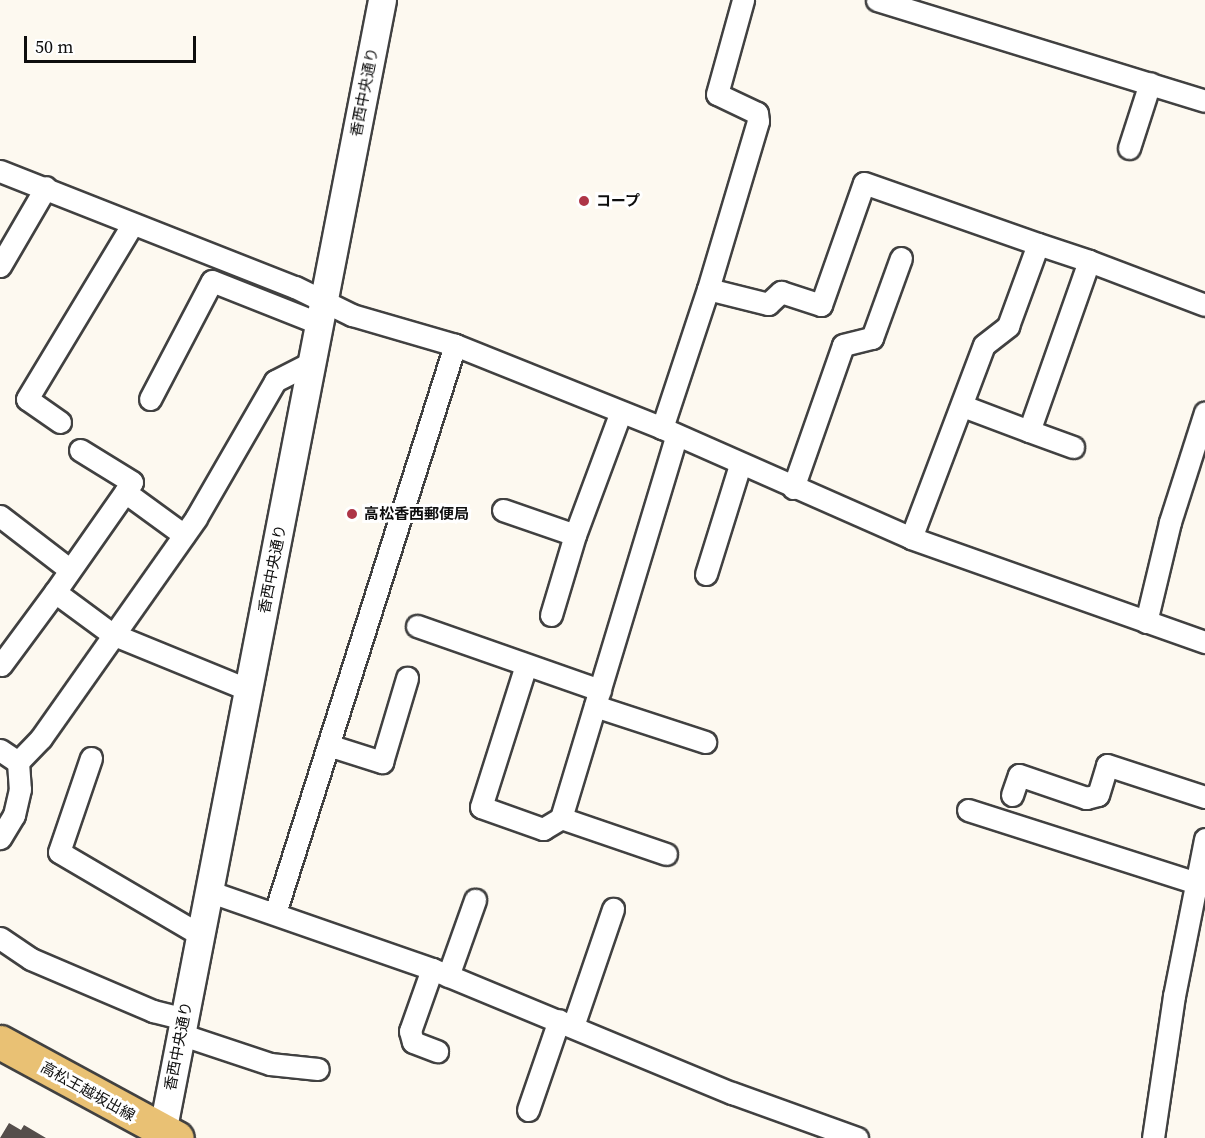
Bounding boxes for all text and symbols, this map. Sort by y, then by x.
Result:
scale bar [27,24,200,62]
text: 50 m [35,34,73,59]
street label: 香西中央通り [347,46,381,138]
place label: コープ [596,192,641,210]
marker: コープ [577,194,591,208]
place label: 高松香西郵便局 [364,505,469,523]
marker: 高松香西郵便局 [345,507,359,521]
street label: 香西中央通り [255,523,289,615]
street label: 香西中央通り [161,1000,195,1092]
street label: 高松王越坂出線 [38,1058,138,1124]

